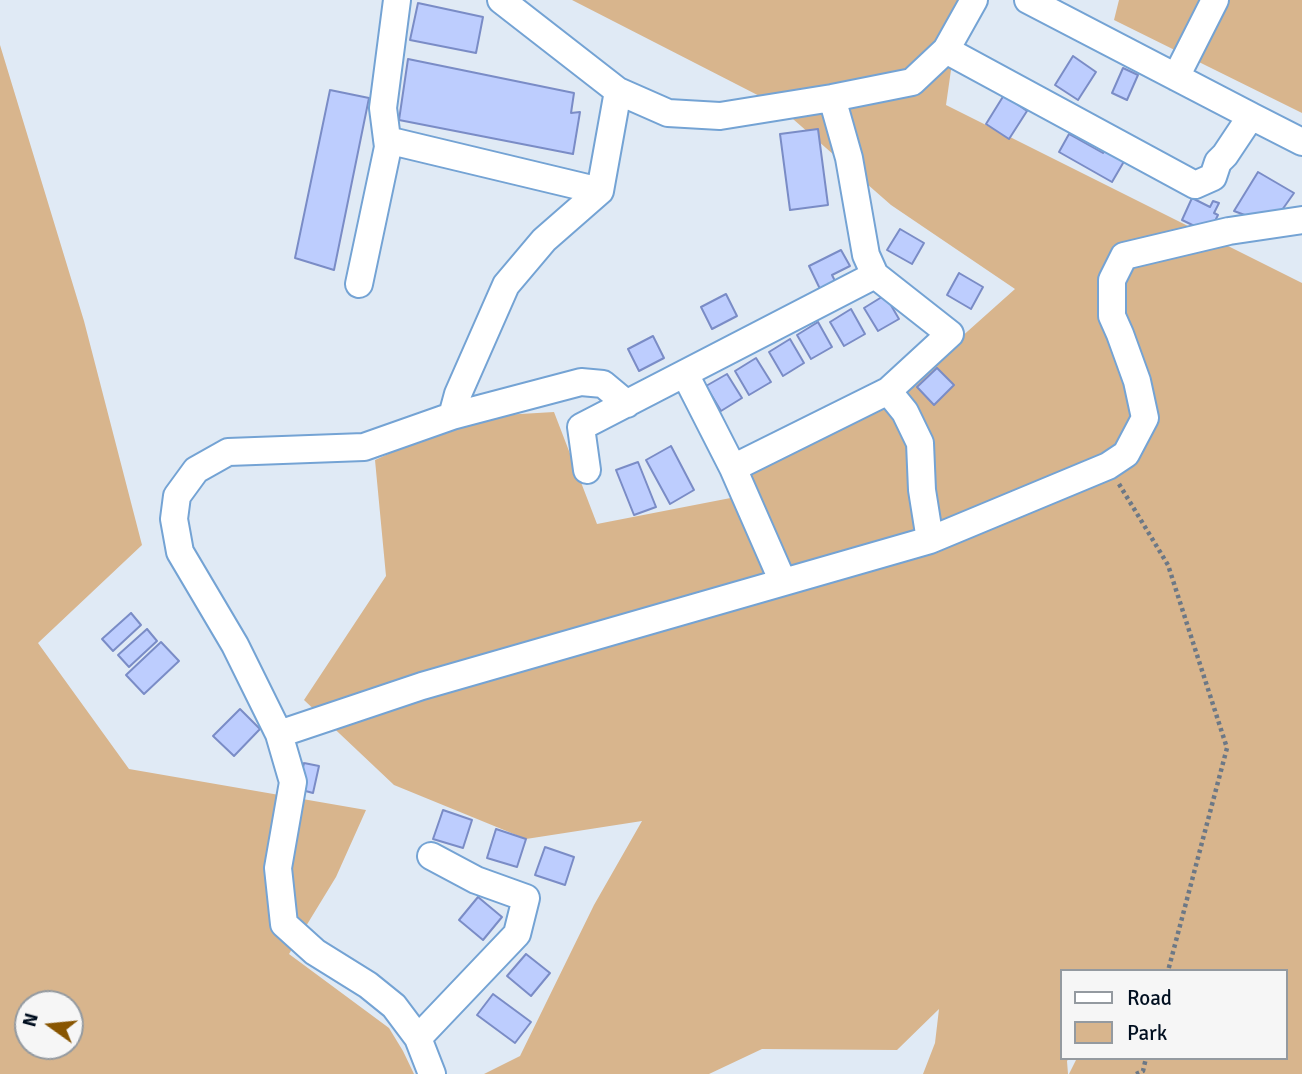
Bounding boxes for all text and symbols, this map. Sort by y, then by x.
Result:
legend [1060,969,1288,1060]
text: Road [1127,985,1172,1011]
north arrow [14,990,84,1060]
text: N [17,1011,44,1030]
text: Park [1127,1020,1167,1046]

